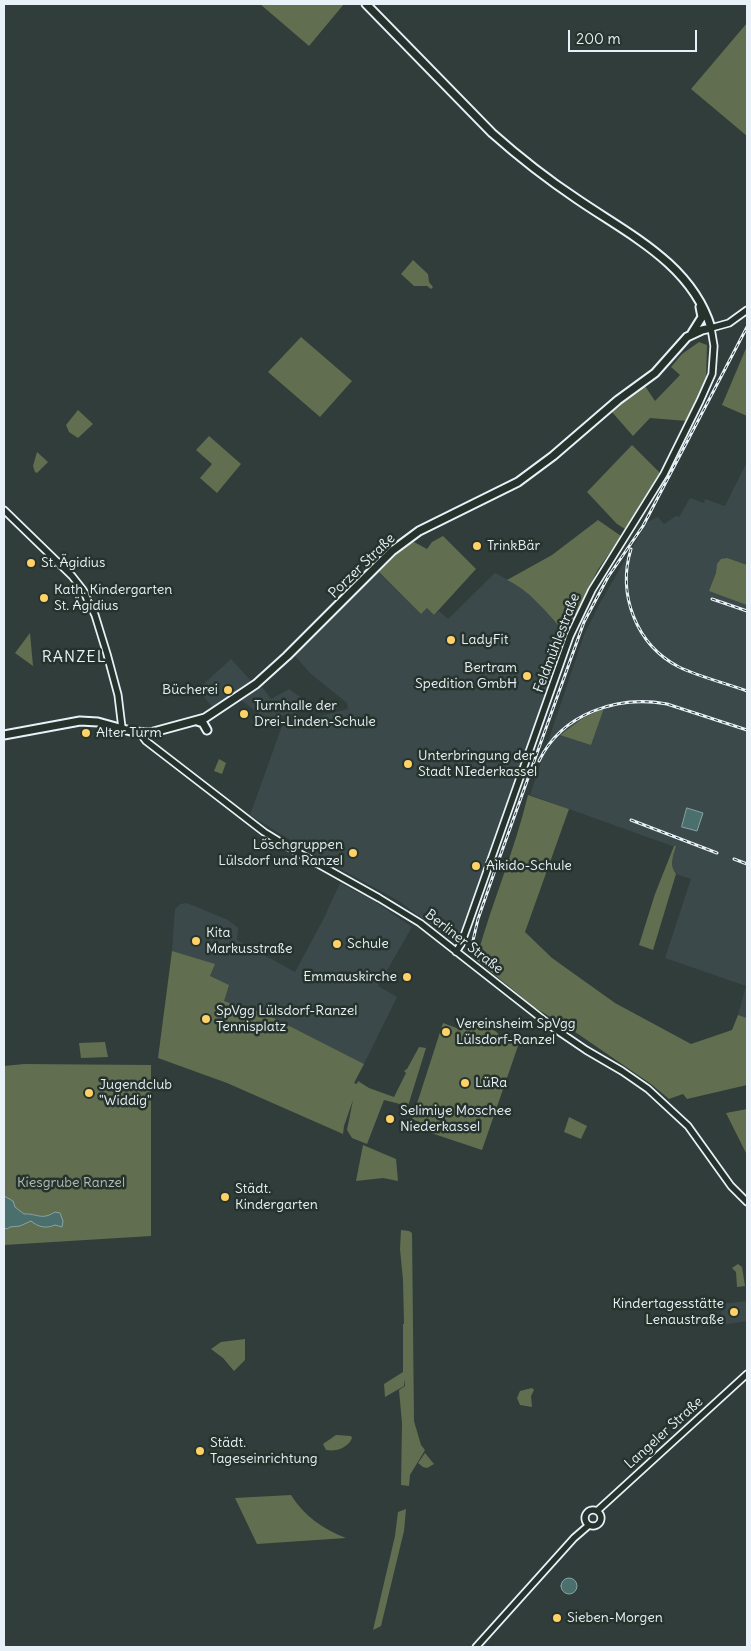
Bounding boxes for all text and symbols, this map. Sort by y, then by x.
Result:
scale bar [571,20,700,52]
text: 200 m [576,29,621,48]
street label: Porzer Straße [325,530,399,602]
place label: TrinkBär [487,538,540,554]
marker: TrinkBär [471,540,483,552]
place label: St. Ägidius [41,555,105,571]
marker: St. Ägidius [25,557,37,569]
place label: Kath. Kindergarten St. Ägidius [54,582,172,614]
street label: Feldmühlestraße [530,591,584,695]
marker: Kath. Kindergarten St. Ägidius [38,592,50,604]
place label: LadyFit [461,632,508,648]
marker: LadyFit [445,634,457,646]
district label: RANZEL [41,647,107,667]
place label: Bertram Spedition GmbH [415,660,517,692]
marker: Bertram Spedition GmbH [521,670,533,682]
place label: Bücherei [162,682,218,698]
marker: Bücherei [222,684,234,696]
place label: Turnhalle der Drei-Linden-Schule [254,698,376,730]
marker: Turnhalle der Drei-Linden-Schule [238,708,250,720]
place label: Alter Turm [96,725,162,741]
marker: Alter Turm [80,727,92,739]
place label: Unterbringung der Stadt NIederkassel [418,748,537,780]
marker: Unterbringung der Stadt NIederkassel [402,758,414,770]
place label: Löschgruppen Lülsdorf und Ranzel [218,837,343,870]
marker: Löschgruppen Lülsdorf und Ranzel [347,847,359,859]
place label: Aikido-Schule [486,858,572,874]
marker: Aikido-Schule [470,860,482,872]
street label: Berliner Straße [422,906,506,978]
place label: Kita Markusstraße [206,925,292,958]
marker: Kita Markusstraße [190,935,202,947]
place label: Schule [347,936,389,952]
marker: Schule [331,938,343,950]
place label: Emmauskirche [303,969,397,985]
marker: Emmauskirche [401,971,413,983]
place label: SpVgg Lülsdorf-Ranzel Tennisplatz [216,1003,357,1036]
marker: SpVgg Lülsdorf-Ranzel Tennisplatz [200,1013,212,1025]
place label: Vereinsheim SpVgg Lülsdorf-Ranzel [456,1016,576,1048]
marker: Vereinsheim SpVgg Lülsdorf-Ranzel [440,1026,452,1038]
place label: LüRa [475,1075,507,1091]
place label: Jugendclub "Widdig" [99,1077,172,1110]
marker: LüRa [459,1077,471,1089]
marker: Jugendclub "Widdig" [83,1087,95,1099]
place label: Selimiye Moschee Niederkassel [400,1103,512,1136]
marker: Selimiye Moschee Niederkassel [384,1113,396,1125]
park label: Kiesgrube Ranzel [17,1175,125,1191]
place label: Städt. Kindergarten [235,1181,318,1214]
marker: Städt. Kindergarten [219,1191,231,1203]
place label: Kindertagesstätte Lenaustraße [612,1296,724,1328]
marker: Kindertagesstätte Lenaustraße [728,1306,740,1318]
street label: Langeler Straße [621,1393,707,1473]
place label: Städt. Tageseinrichtung [210,1435,318,1468]
marker: Städt. Tageseinrichtung [194,1445,206,1457]
place label: Sieben-Morgen [567,1610,663,1626]
marker: Sieben-Morgen [551,1612,563,1624]

